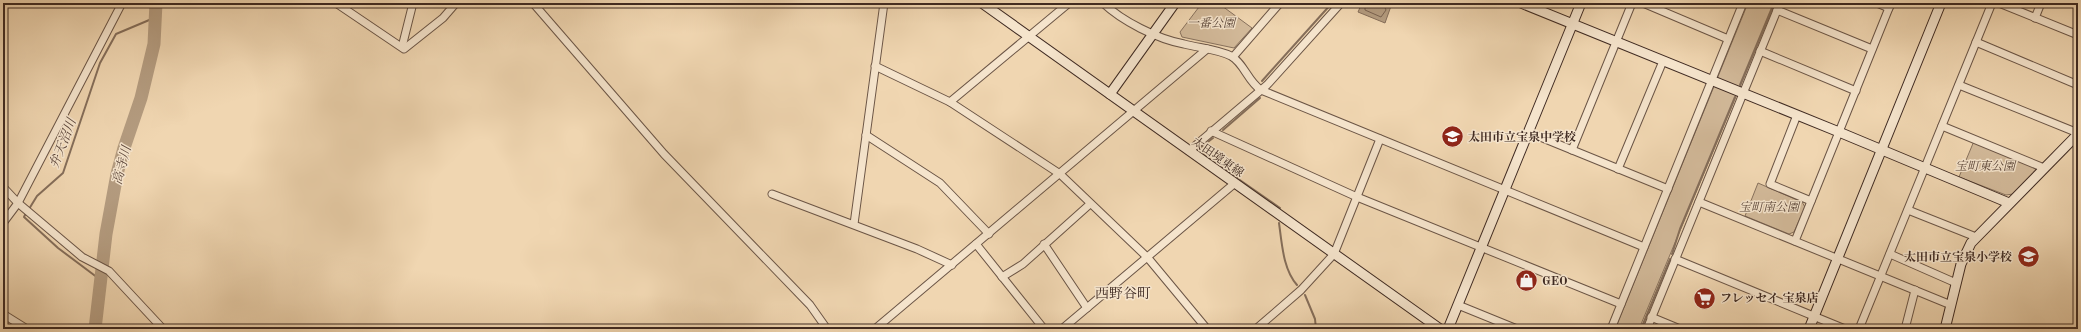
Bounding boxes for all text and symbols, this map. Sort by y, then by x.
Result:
park label: 一番公園 [1187,16,1237,30]
water label: 弁天沼川 [47,115,80,170]
school or university icon: 太田市立宝泉中学校 [1439,124,1465,150]
place label: 太田市立宝泉中学校 [1468,130,1576,144]
street label: 太田境東線 [1189,134,1247,180]
water label: 高寺川 [110,143,134,186]
park label: 宝町東公園 [1955,159,2017,173]
park label: 宝町南公園 [1739,200,1801,214]
school or university icon: 太田市立宝泉小学校 [2015,244,2041,270]
place label: 太田市立宝泉小学校 [1904,250,2012,264]
shop icon: GEO [1513,268,1539,294]
place label: GEO [1542,276,1567,288]
supermarket icon: フレッセイ 宝泉店 [1692,285,1718,311]
district label: 西野谷町 [1095,286,1151,301]
place label: フレッセイ 宝泉店 [1720,291,1818,305]

